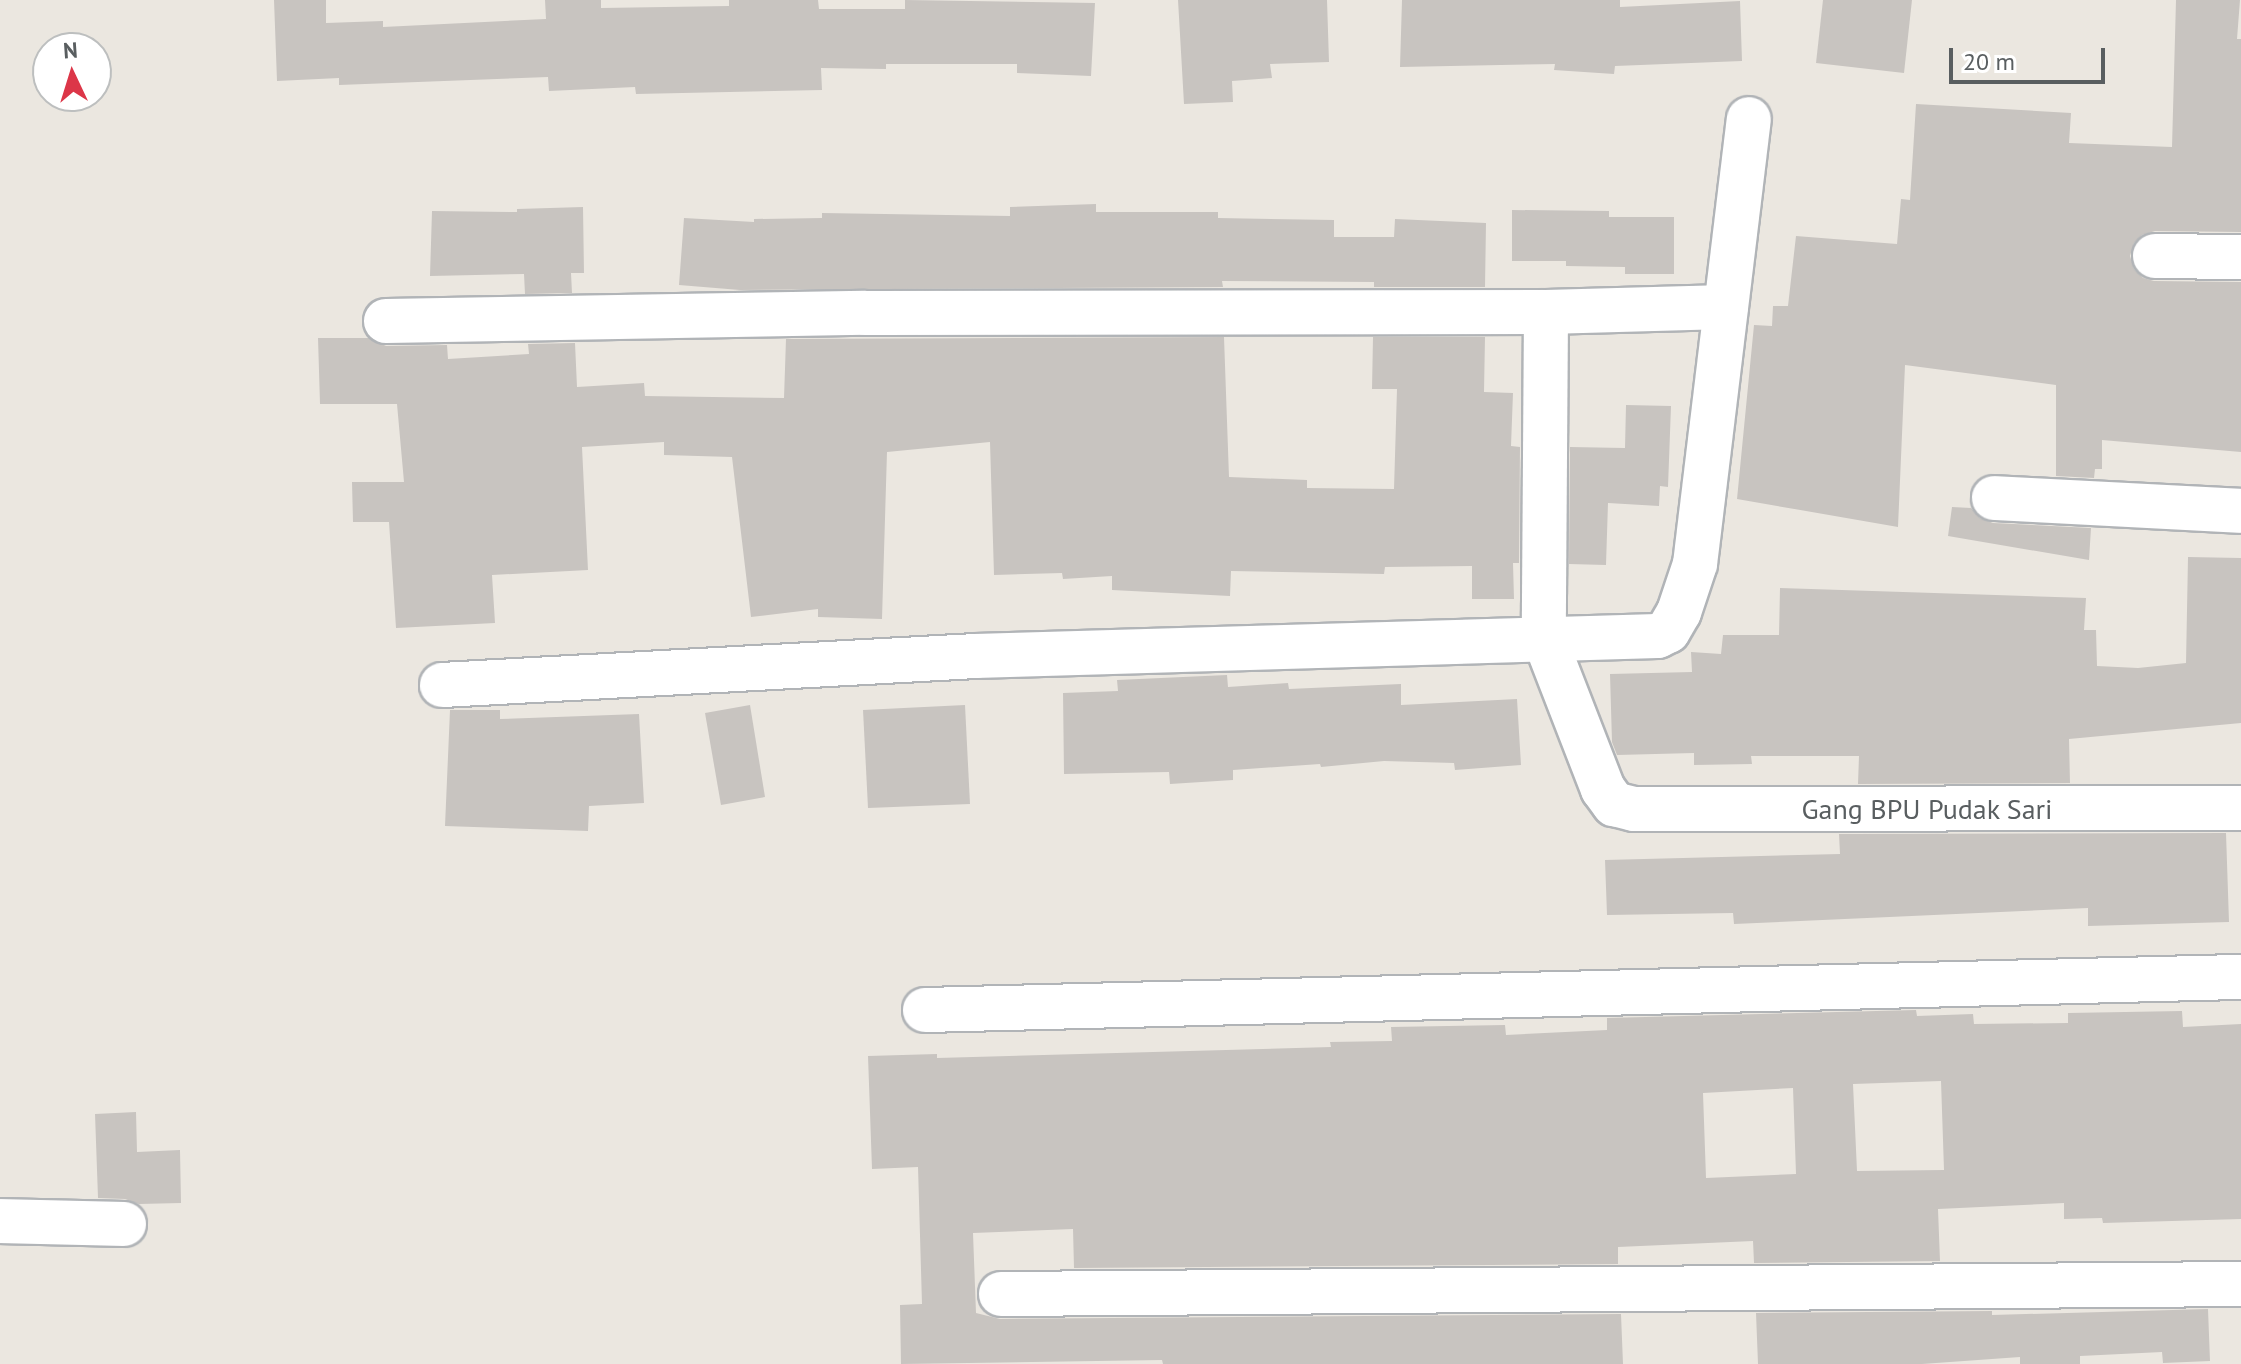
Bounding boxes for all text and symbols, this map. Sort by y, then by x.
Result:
north arrow [32,32,112,112]
scale bar [1953,32,2109,82]
text: N [62,36,79,65]
text: 20 m [1963,46,2015,77]
street label: Gang BPU Pudak Sari [1801,792,2053,826]

